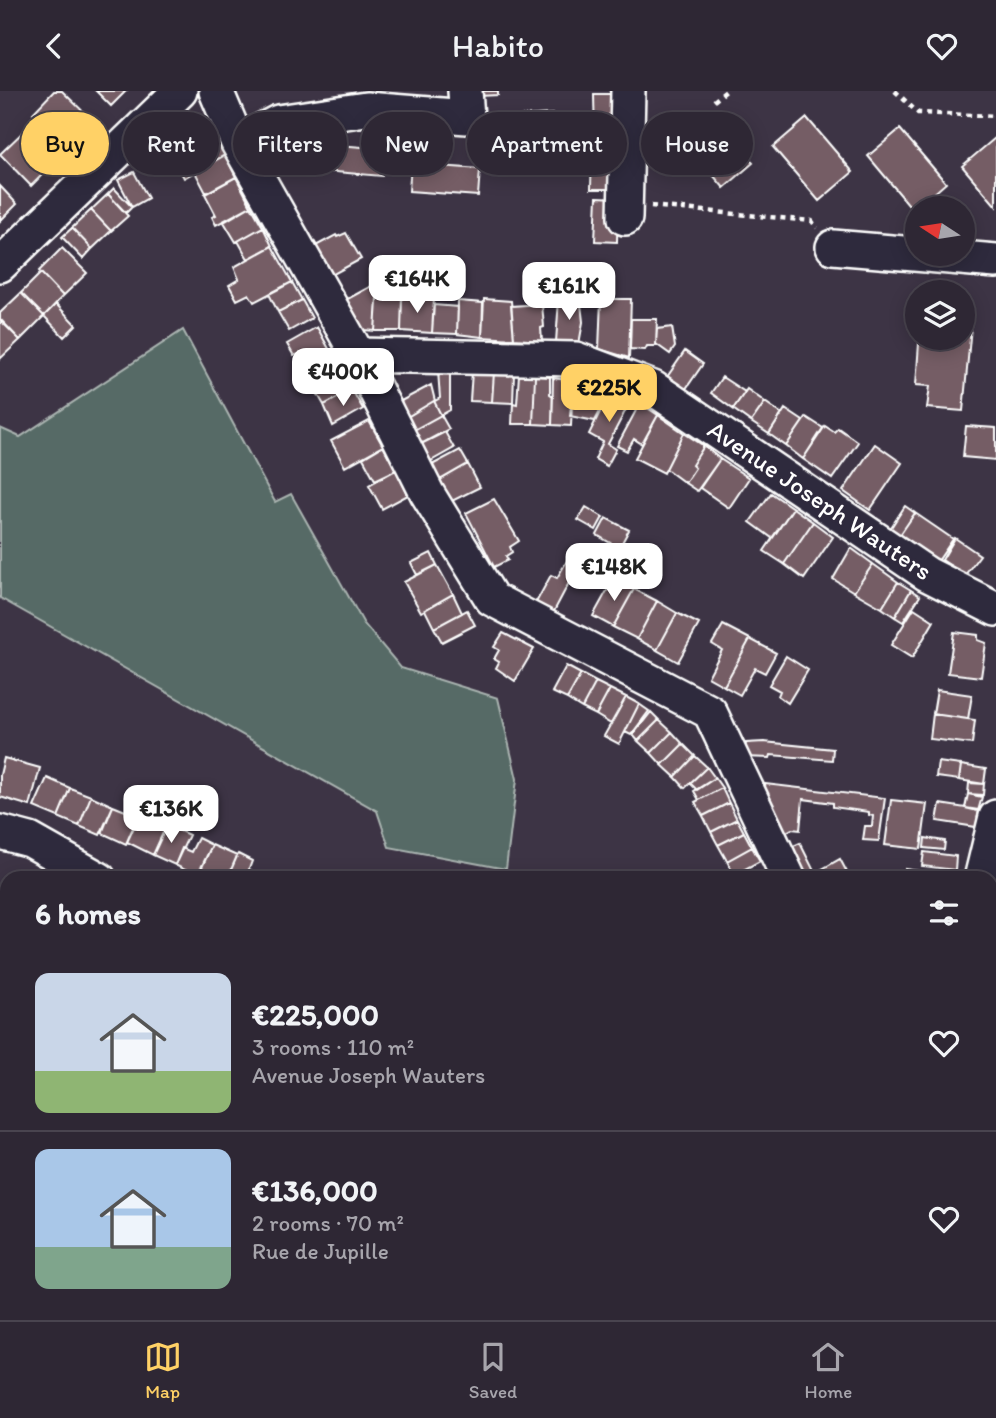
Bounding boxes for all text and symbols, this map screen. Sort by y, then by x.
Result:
icon: back [35,27,73,65]
text: Habito [452,27,544,65]
icon: heart [923,27,961,65]
chip: Buy [21,112,109,175]
chip: Rent [123,112,219,175]
chip: Filters [233,112,347,175]
chip: New [361,112,453,175]
chip: Apartment [467,112,627,175]
chip: House [641,112,753,175]
north arrow [905,196,975,266]
map controls [905,196,975,350]
pin: €164K [368,255,466,315]
pin: €161K [520,263,618,322]
text: €164K [385,264,449,292]
text: €161K [538,271,600,299]
button: layers [905,280,975,350]
pin: €400K [294,349,392,408]
text: €400K [308,357,378,385]
pin: €225K [560,365,658,424]
text: €225K [577,373,641,401]
street label: Avenue Joseph Wauters [702,413,938,587]
pin: €148K [565,543,663,603]
text: €148K [582,552,646,580]
pin: €136K [122,785,220,845]
text: €136K [139,794,203,822]
icon: filters [925,894,963,932]
text: 6 homes [35,895,141,932]
text: €225,000 [252,996,379,1033]
icon: home [91,1001,175,1085]
icon: heart [925,1024,963,1062]
text: 3 rooms · 110 m² [252,1033,414,1061]
text: Avenue Joseph Wauters [252,1061,485,1089]
text: €136,000 [252,1172,378,1209]
icon: home [91,1177,175,1261]
icon: heart [925,1200,963,1238]
text: 2 rooms · 70 m² [252,1209,404,1237]
text: Rue de Jupille [252,1237,389,1265]
tab: Map [144,1338,182,1403]
tab: Saved [469,1338,517,1403]
tab: Home [804,1338,852,1403]

